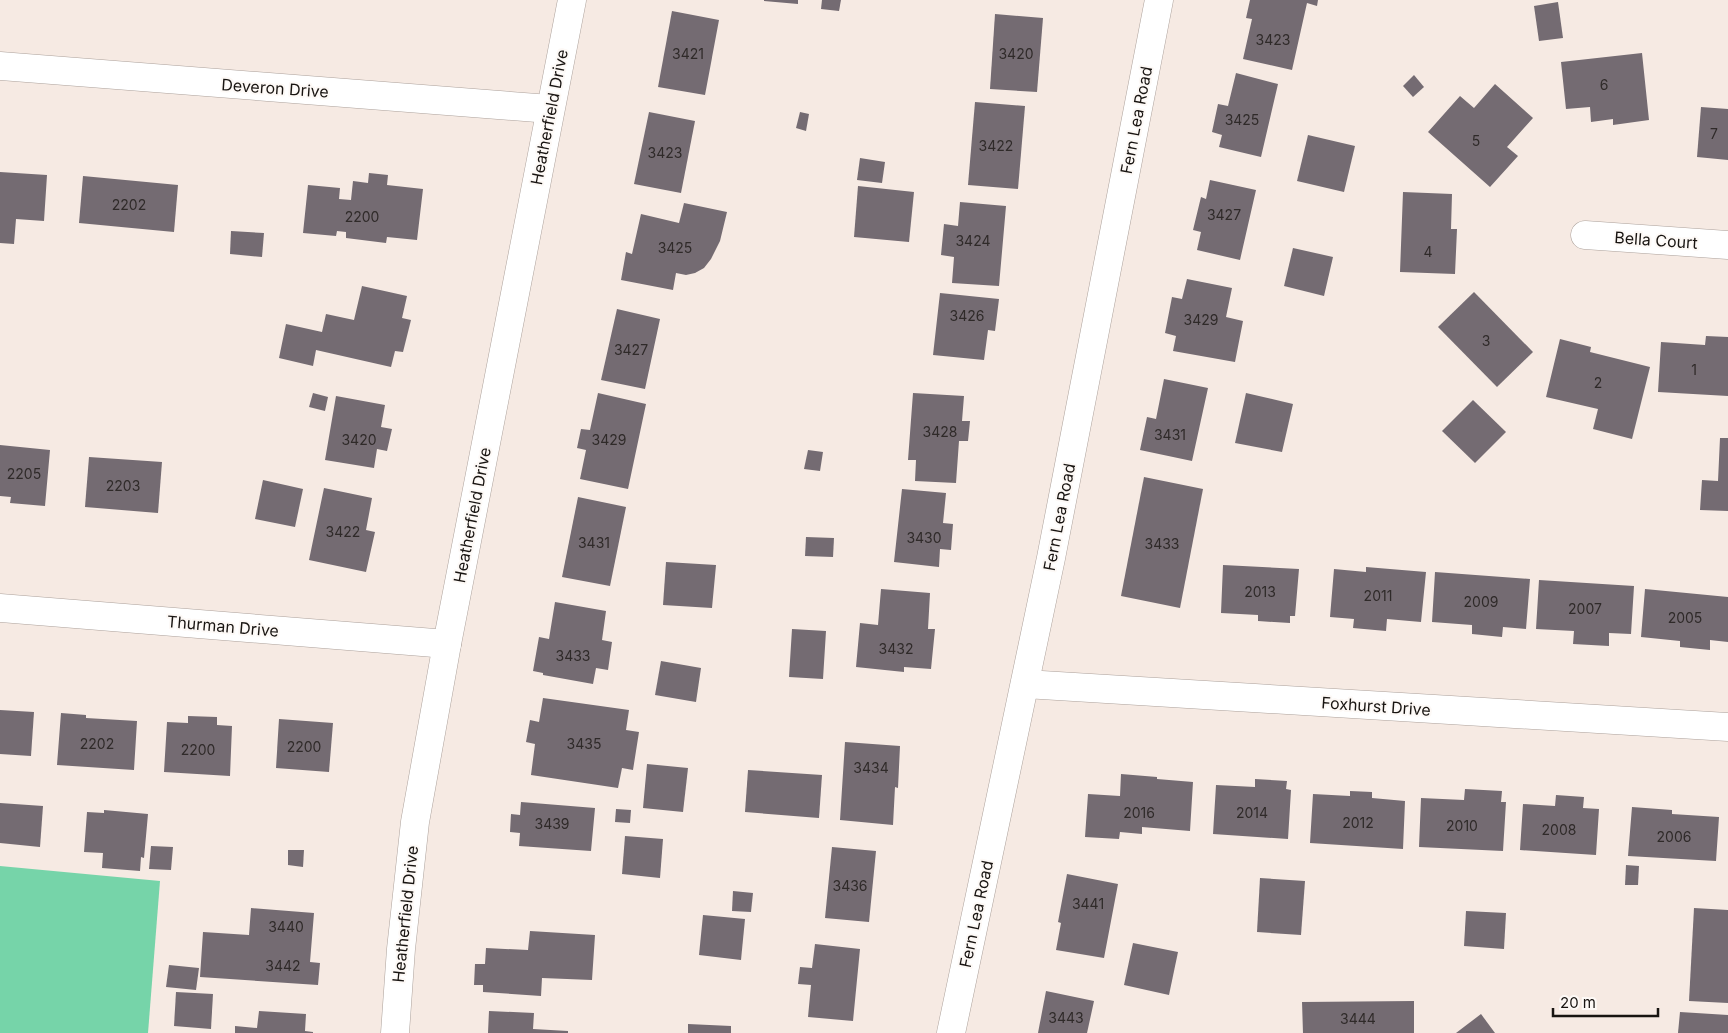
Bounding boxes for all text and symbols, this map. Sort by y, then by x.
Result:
house number: 3423 [1256,31,1290,48]
house number: 3421 [672,45,704,62]
house number: 3420 [998,45,1034,62]
street label: Heatherfield Drive [526,48,572,186]
street label: Fern Lea Road [1116,65,1156,175]
street label: Deveron Drive [221,74,329,102]
house number: 6 [1600,76,1608,93]
house number: 3425 [1225,111,1259,128]
house number: 7 [1710,125,1718,142]
house number: 5 [1472,132,1480,149]
house number: 3422 [979,137,1013,154]
house number: 3423 [648,144,682,161]
house number: 2202 [112,196,146,213]
house number: 3427 [1207,206,1241,223]
house number: 2200 [345,208,379,225]
street label: Bella Court [1614,227,1698,253]
house number: 3424 [955,232,991,249]
house number: 3425 [658,239,692,256]
house number: 4 [1423,243,1433,260]
house number: 3426 [950,307,984,324]
house number: 3429 [1184,311,1218,328]
house number: 3 [1482,332,1490,349]
house number: 3427 [614,341,648,358]
house number: 1 [1691,361,1697,378]
house number: 2 [1594,374,1602,391]
house number: 3428 [923,423,957,440]
house number: 3431 [1154,426,1186,443]
house number: 3420 [341,431,377,448]
house number: 3429 [592,431,626,448]
street label: Heatherfield Drive [449,446,495,584]
street label: Fern Lea Road [1039,462,1079,572]
house number: 2205 [7,465,41,482]
house number: 2203 [106,477,140,494]
house number: 3422 [326,523,360,540]
house number: 3430 [906,529,942,546]
house number: 3431 [578,534,610,551]
house number: 3433 [1145,535,1180,552]
house number: 2013 [1244,583,1276,600]
house number: 2011 [1364,587,1392,604]
house number: 2009 [1464,593,1498,610]
house number: 2007 [1568,600,1602,617]
house number: 2005 [1668,609,1702,626]
street label: Thurman Drive [166,611,280,641]
house number: 3432 [879,640,913,657]
house number: 3433 [556,647,591,664]
street label: Foxhurst Drive [1321,692,1431,720]
house number: 2202 [80,735,114,752]
house number: 3435 [567,735,601,752]
house number: 2200 [287,738,321,755]
house number: 2200 [181,741,215,758]
house number: 3434 [853,759,889,776]
house number: 2016 [1123,804,1155,821]
house number: 2014 [1236,804,1268,821]
house number: 2012 [1342,814,1374,831]
house number: 3439 [534,815,570,832]
house number: 2010 [1446,817,1478,834]
house number: 2008 [1542,821,1576,838]
house number: 2006 [1657,828,1691,845]
street label: Heatherfield Drive [388,845,422,983]
street label: Fern Lea Road [955,859,997,969]
house number: 3436 [832,877,868,894]
house number: 3441 [1072,895,1104,912]
house number: 3440 [268,918,304,935]
house number: 3442 [265,957,301,974]
scale bar [1553,986,1658,1018]
text: 20 m [1560,993,1596,1012]
house number: 3443 [1048,1009,1084,1026]
house number: 3444 [1340,1010,1376,1027]

